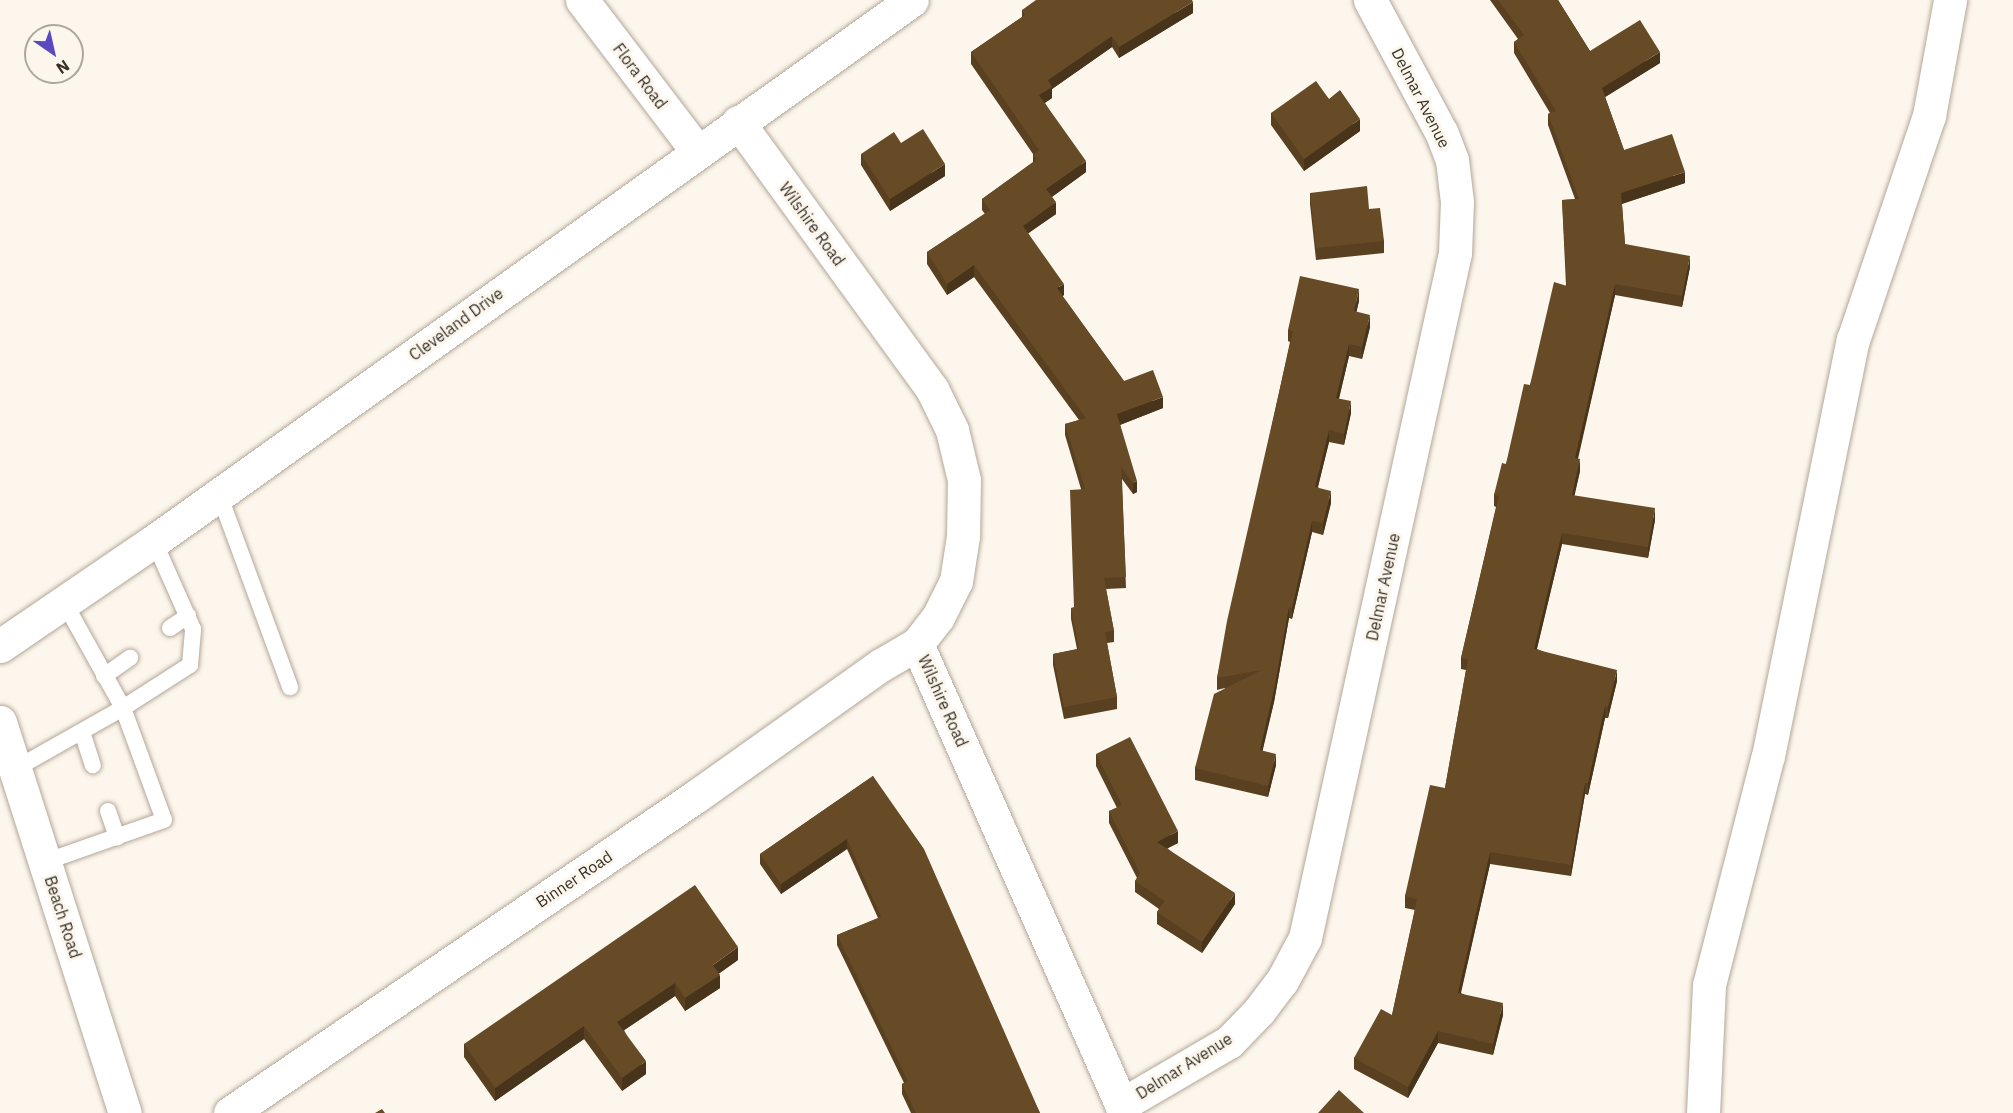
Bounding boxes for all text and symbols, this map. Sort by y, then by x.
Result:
north arrow [24,24,84,84]
street label: Flora Road [609,39,671,113]
street label: Delmar Avenue [1388,45,1454,151]
text: N [53,56,73,79]
street label: Wilshire Road [775,178,849,270]
street label: Cleveland Drive [405,283,507,365]
street label: Delmar Avenue [1362,531,1404,643]
street label: Wilshire Road [914,652,972,750]
street label: Binner Road [532,846,616,912]
street label: Beach Road [41,873,85,961]
street label: Delmar Avenue [1133,1029,1235,1103]

